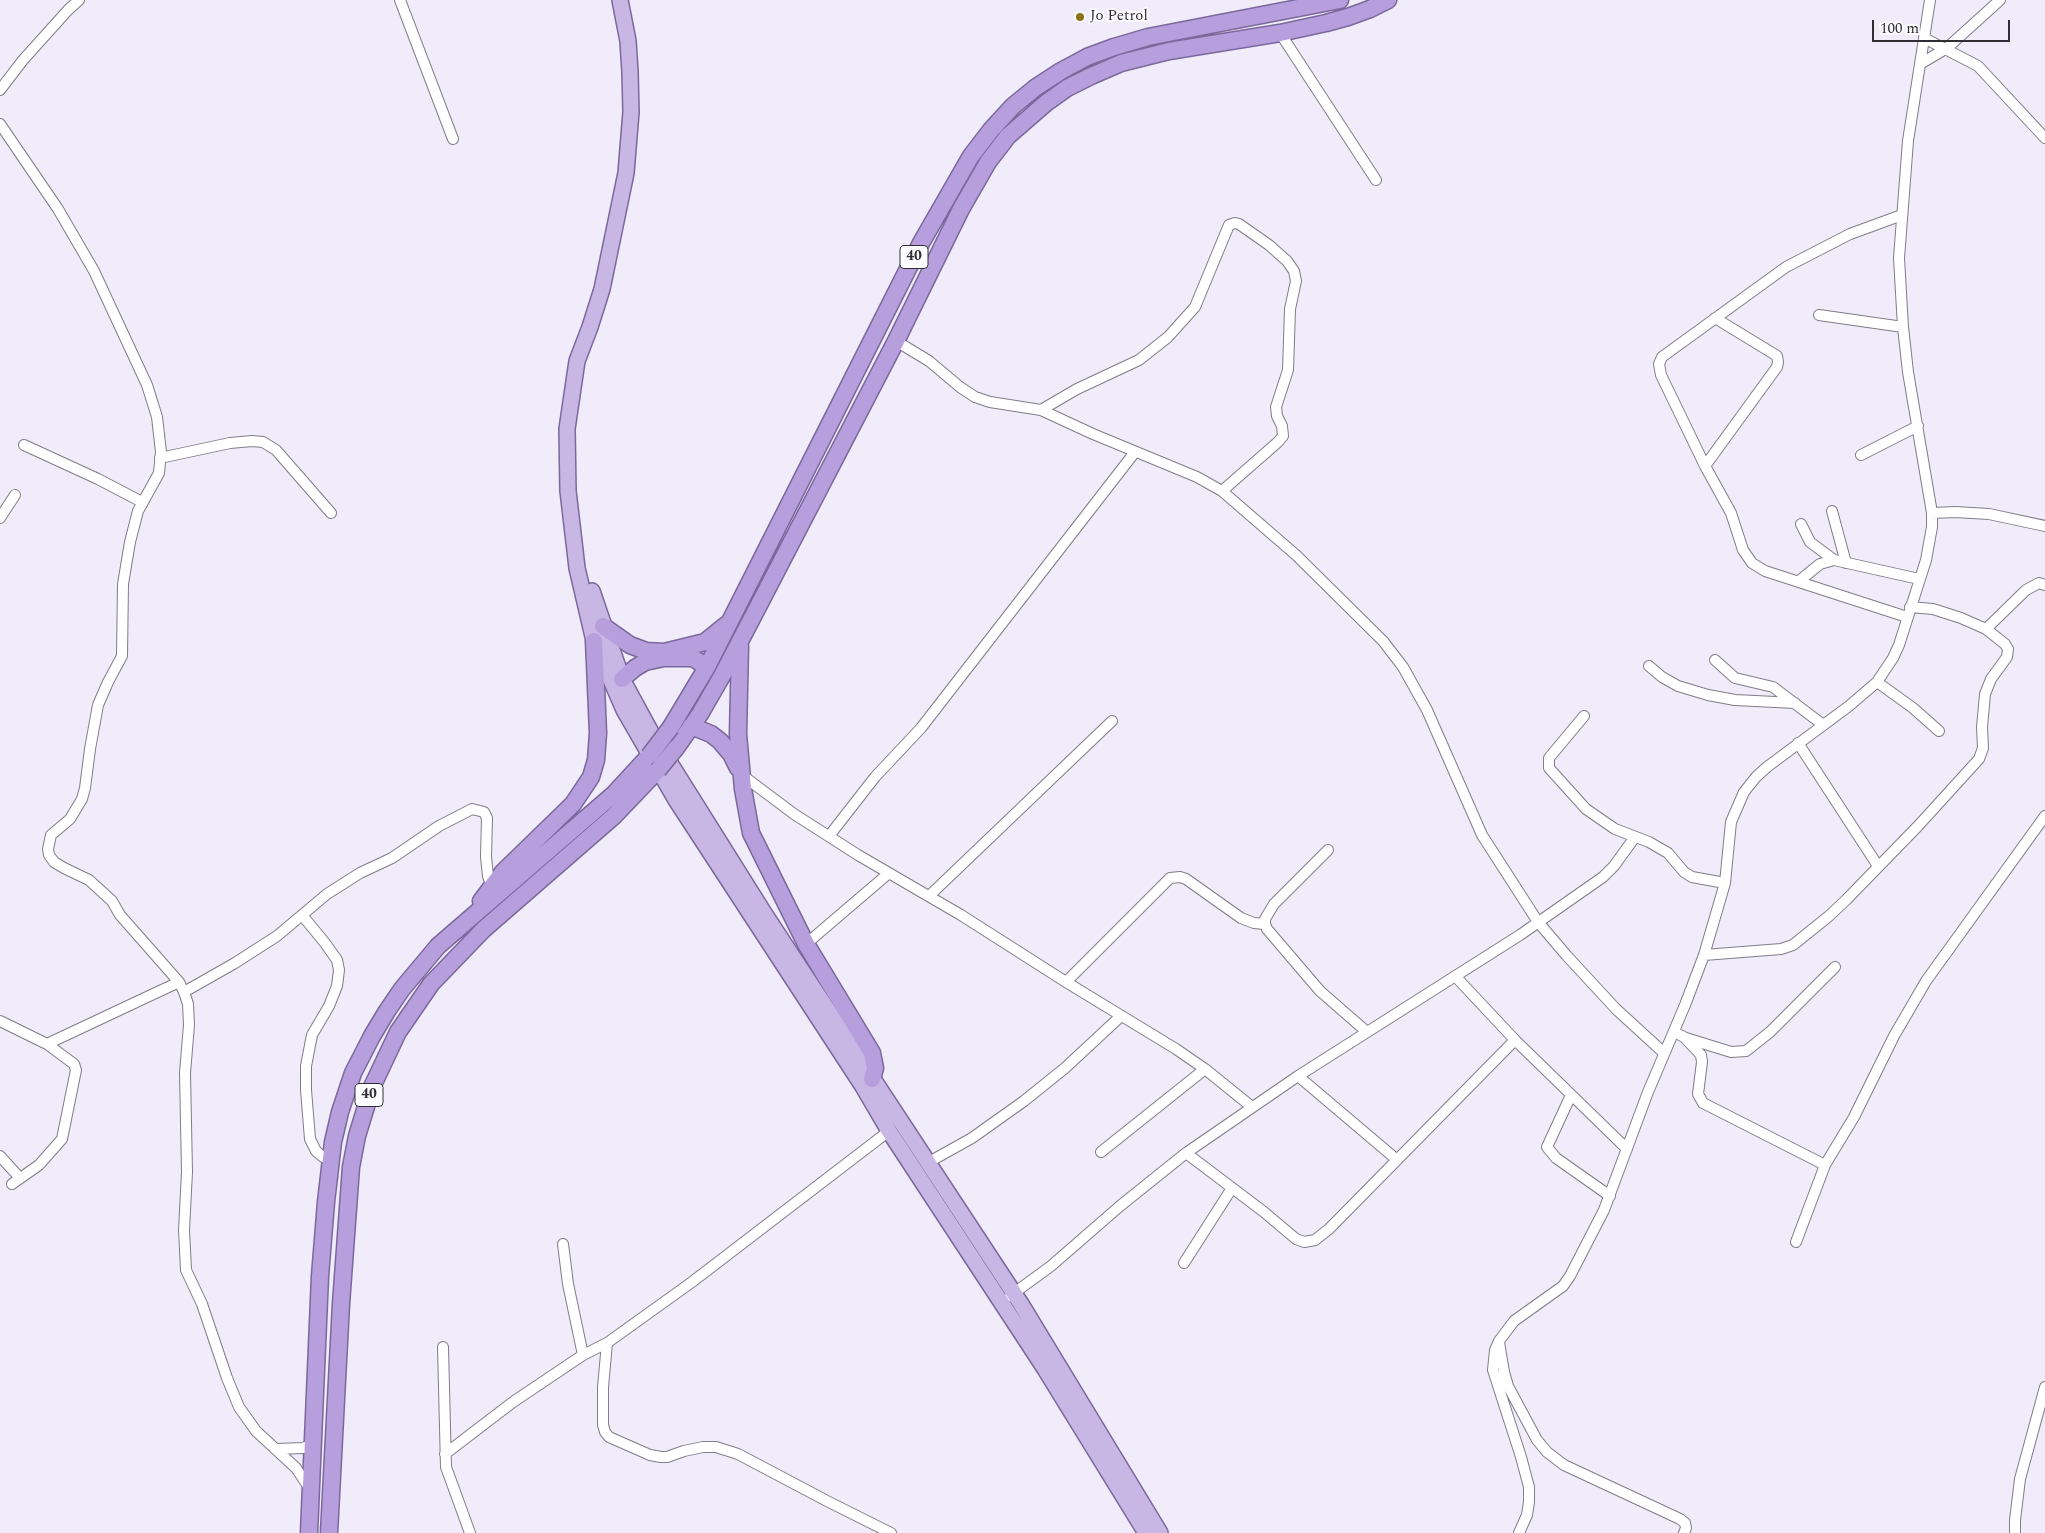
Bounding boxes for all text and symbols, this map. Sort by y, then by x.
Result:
place label: Jo Petrol [1090,8,1148,26]
scale bar [1875,10,2012,42]
marker: Jo Petrol [1074,11,1086,23]
text: 100 m [1880,17,1919,40]
road number: 40 [900,246,928,268]
road number: 40 [355,1084,383,1106]

